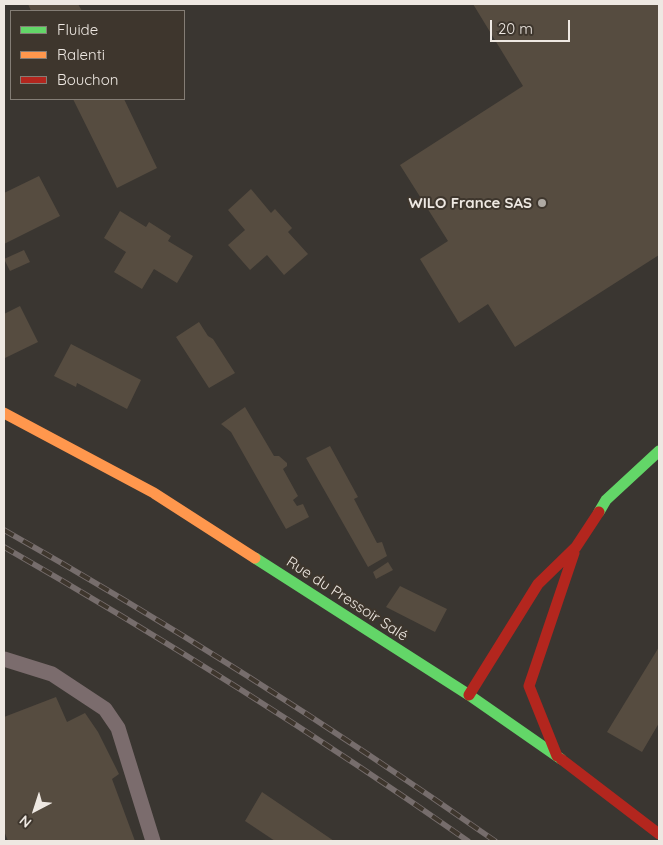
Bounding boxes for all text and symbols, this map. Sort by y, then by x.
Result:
legend [10,10,185,100]
scale bar [493,10,573,42]
text: 20 m [498,19,533,38]
text: Fluide [57,20,98,39]
text: Ralenti [57,45,105,64]
text: Bouchon [57,70,118,89]
place label: WILO France SAS [409,194,532,212]
marker: WILO France SAS [536,197,548,209]
street label: Rue du Pressoir Salé [283,553,411,645]
north arrow [10,785,60,835]
text: N [16,811,35,832]

